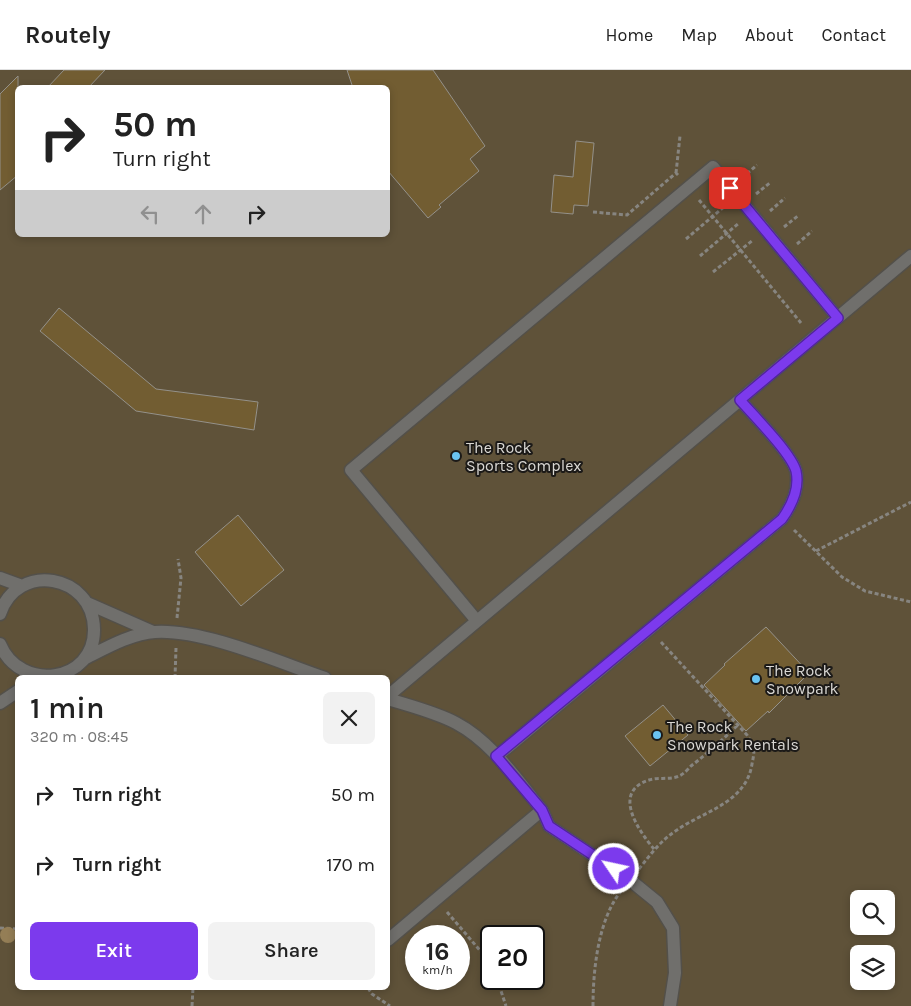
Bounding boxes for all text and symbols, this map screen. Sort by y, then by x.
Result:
text: Routely [25,21,111,49]
text: Home [605,24,653,46]
text: Map [681,24,717,46]
text: About [745,24,794,46]
text: Contact [822,24,886,46]
text: 50 m [113,104,198,145]
icon: right [30,105,95,170]
text: Turn right [113,146,211,172]
pin [709,167,751,209]
icon: arrive [716,174,744,202]
icon: left [136,200,164,228]
icon: ahead [189,200,217,228]
icon: right [242,200,270,228]
place label: The Rock Sports Complex [466,438,582,475]
marker: The Rock Sports Complex [450,450,462,462]
place label: The Rock Snowpark [766,661,839,698]
marker: The Rock Snowpark [750,673,762,685]
text: 1 min [30,690,104,726]
button: close [323,692,375,744]
place label: The Rock Snowpark Rentals [667,717,799,754]
text: 320 m · 08:45 [30,727,128,746]
marker: The Rock Snowpark Rentals [651,729,663,741]
icon: right [30,781,58,809]
text: Turn right [73,784,162,806]
text: 50 m [331,784,375,806]
position arrow [587,842,639,894]
icon: right [30,851,58,879]
text: Turn right [73,854,162,876]
text: 170 m [326,854,375,876]
map controls [850,890,895,990]
button: search [850,890,895,935]
button: Exit [30,922,198,980]
button: Share [208,922,375,980]
speed limit sign: 20 [480,925,545,990]
text: 16 [425,937,450,966]
button: layers [850,945,895,990]
text: km/h [422,963,453,977]

